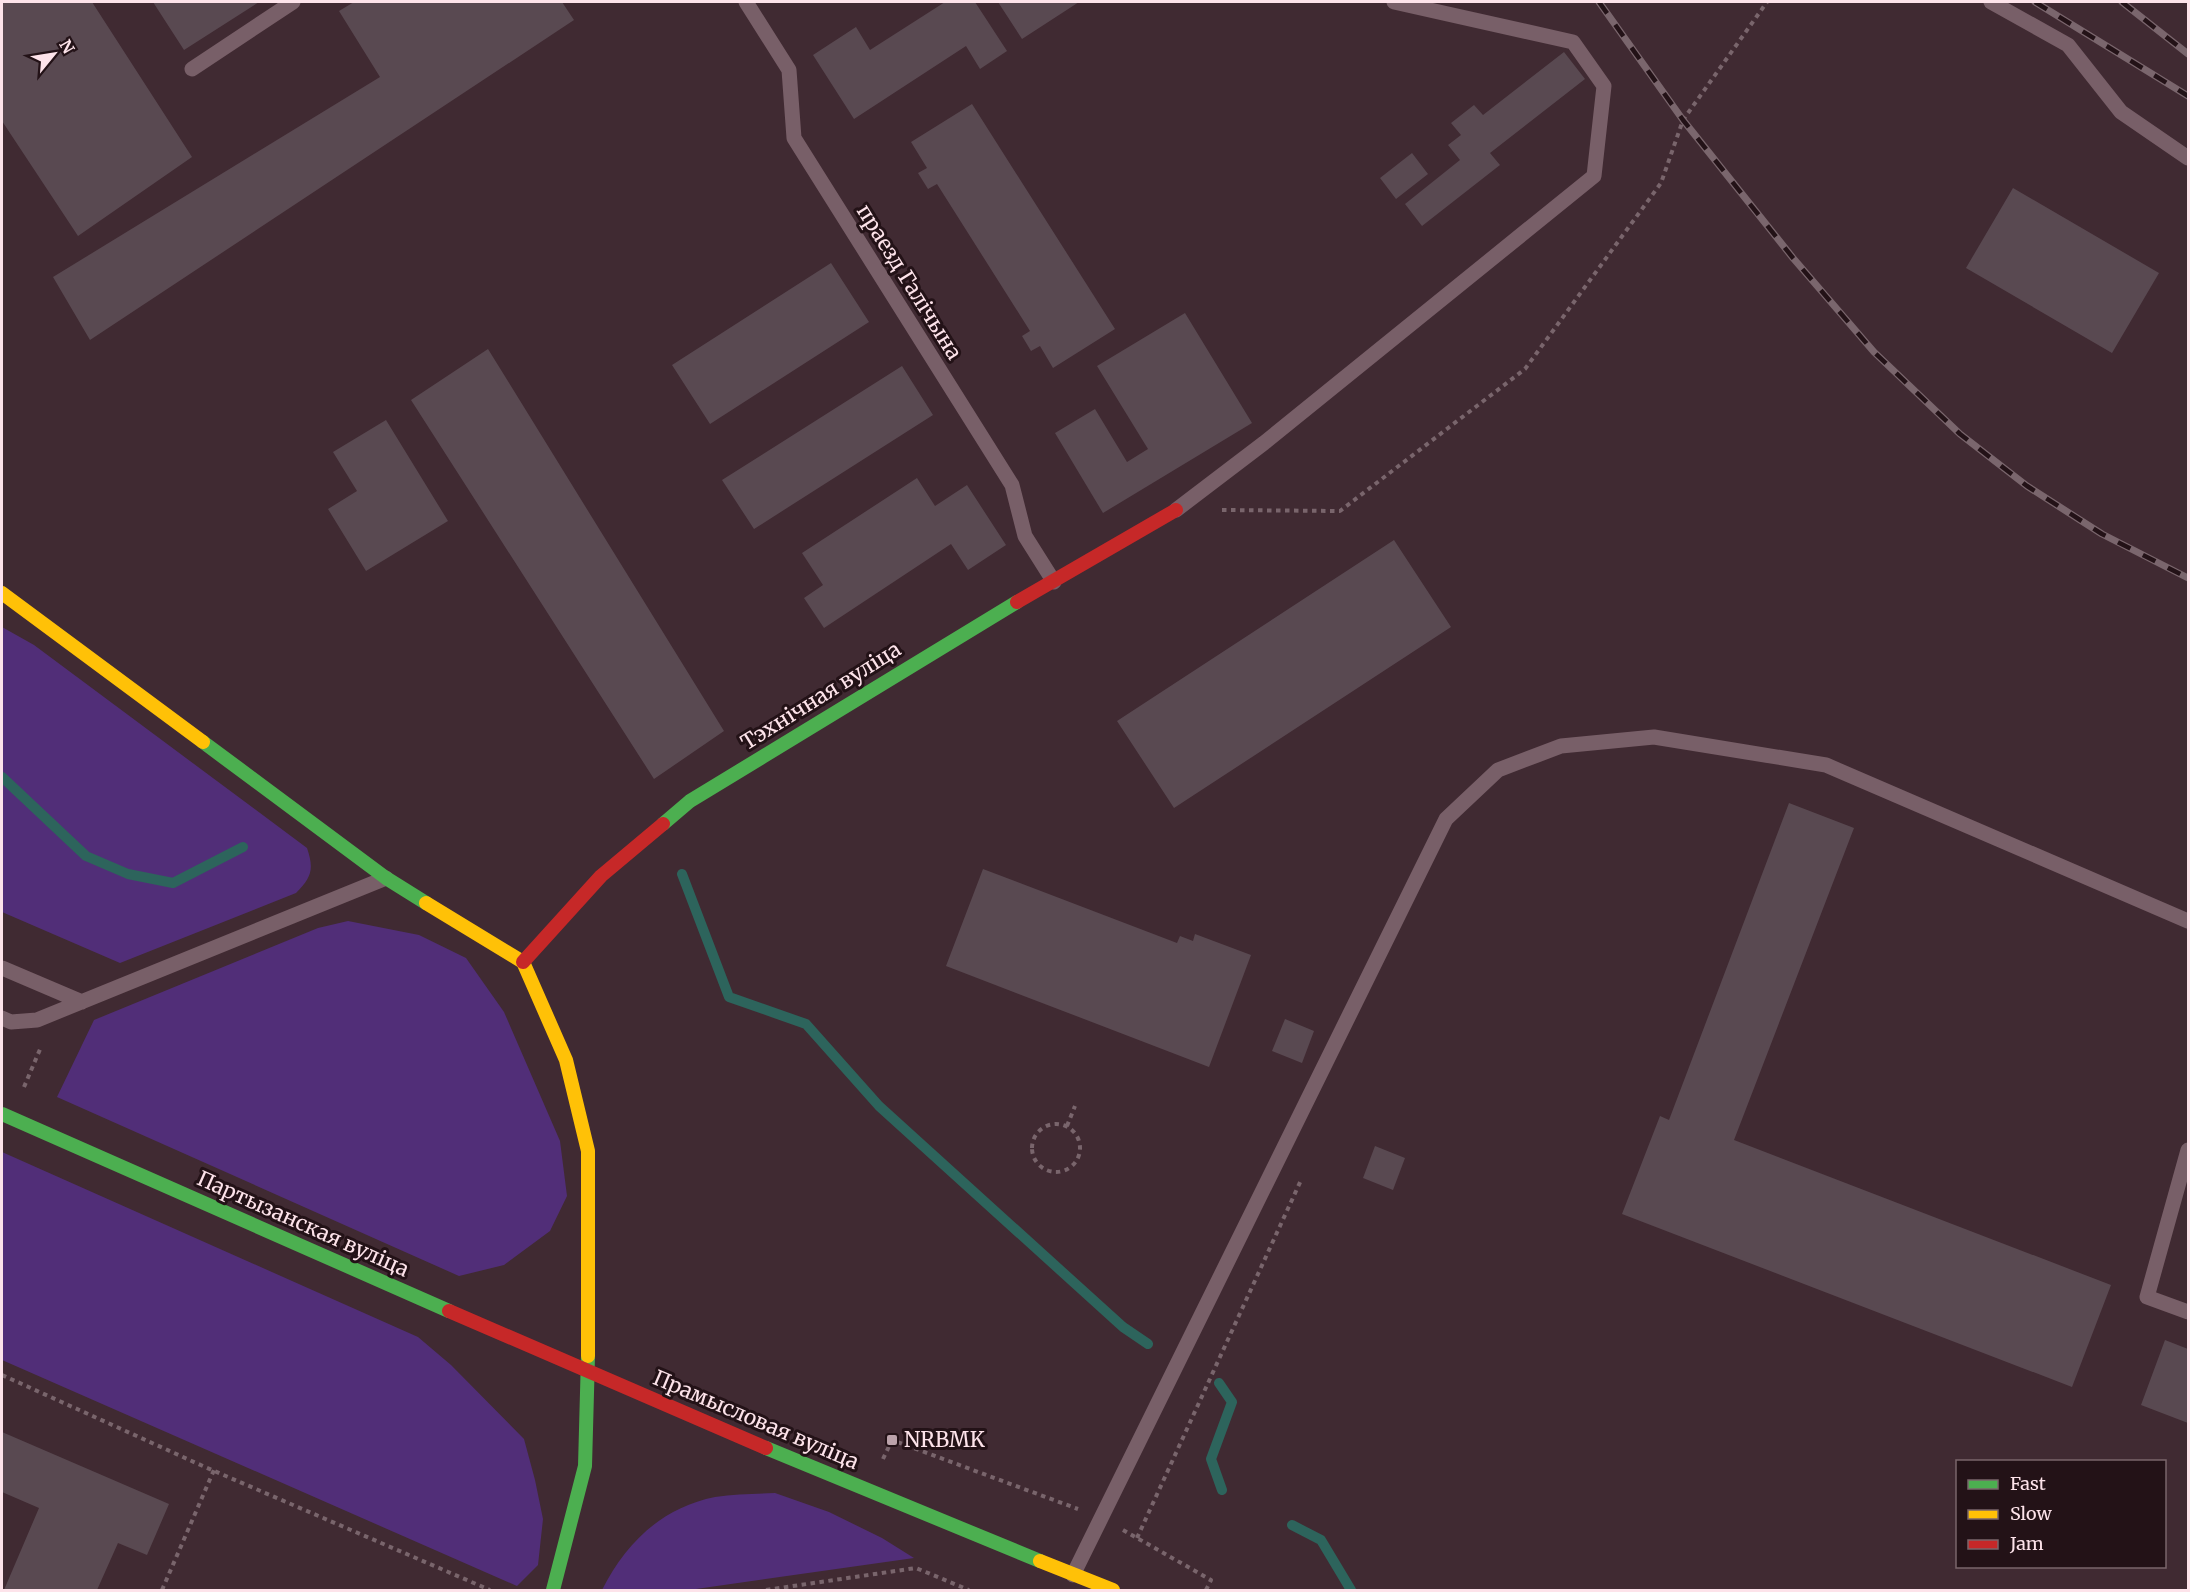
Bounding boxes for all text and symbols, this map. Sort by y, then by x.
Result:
north arrow [24,24,84,84]
text: N [55,36,79,57]
street label: праезд Галічына [851,199,968,364]
street label: Тэхнічная вуліца [736,635,906,756]
street label: Партызанская вуліца [193,1165,413,1282]
street label: Прамысловая вуліца [649,1364,863,1475]
place label: NRBMK [904,1426,986,1453]
marker: NRBMK [885,1433,899,1447]
legend [1956,1460,2166,1568]
text: Fast [2010,1472,2046,1495]
text: Slow [2010,1502,2053,1525]
text: Jam [2009,1532,2044,1555]

